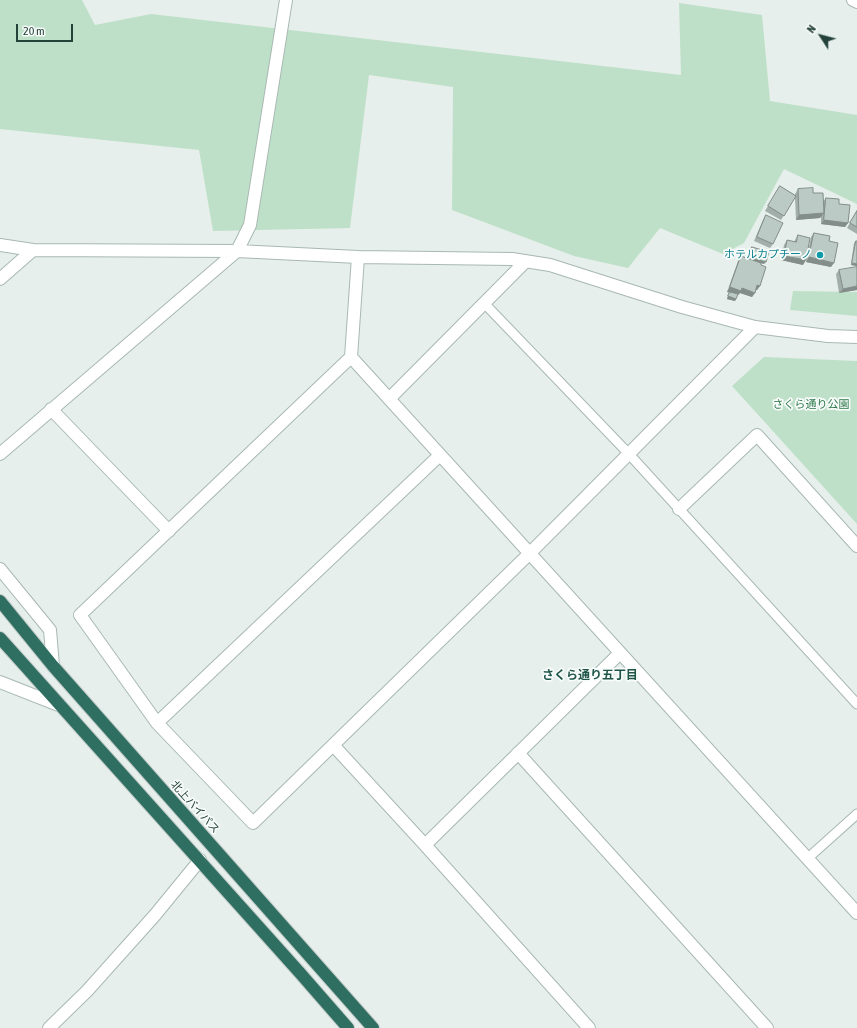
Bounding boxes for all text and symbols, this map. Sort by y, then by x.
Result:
scale bar [18,16,75,42]
north arrow [801,16,841,56]
text: N [805,23,818,35]
text: 20 m [23,24,45,38]
place label: ホテルカプチーノ [724,248,812,262]
marker: ホテルカプチーノ [815,250,825,260]
park label: さくら通り公園 [773,398,849,412]
district label: さくら通り五丁目 [542,668,638,682]
street label: 北上バイパス [168,778,222,836]

